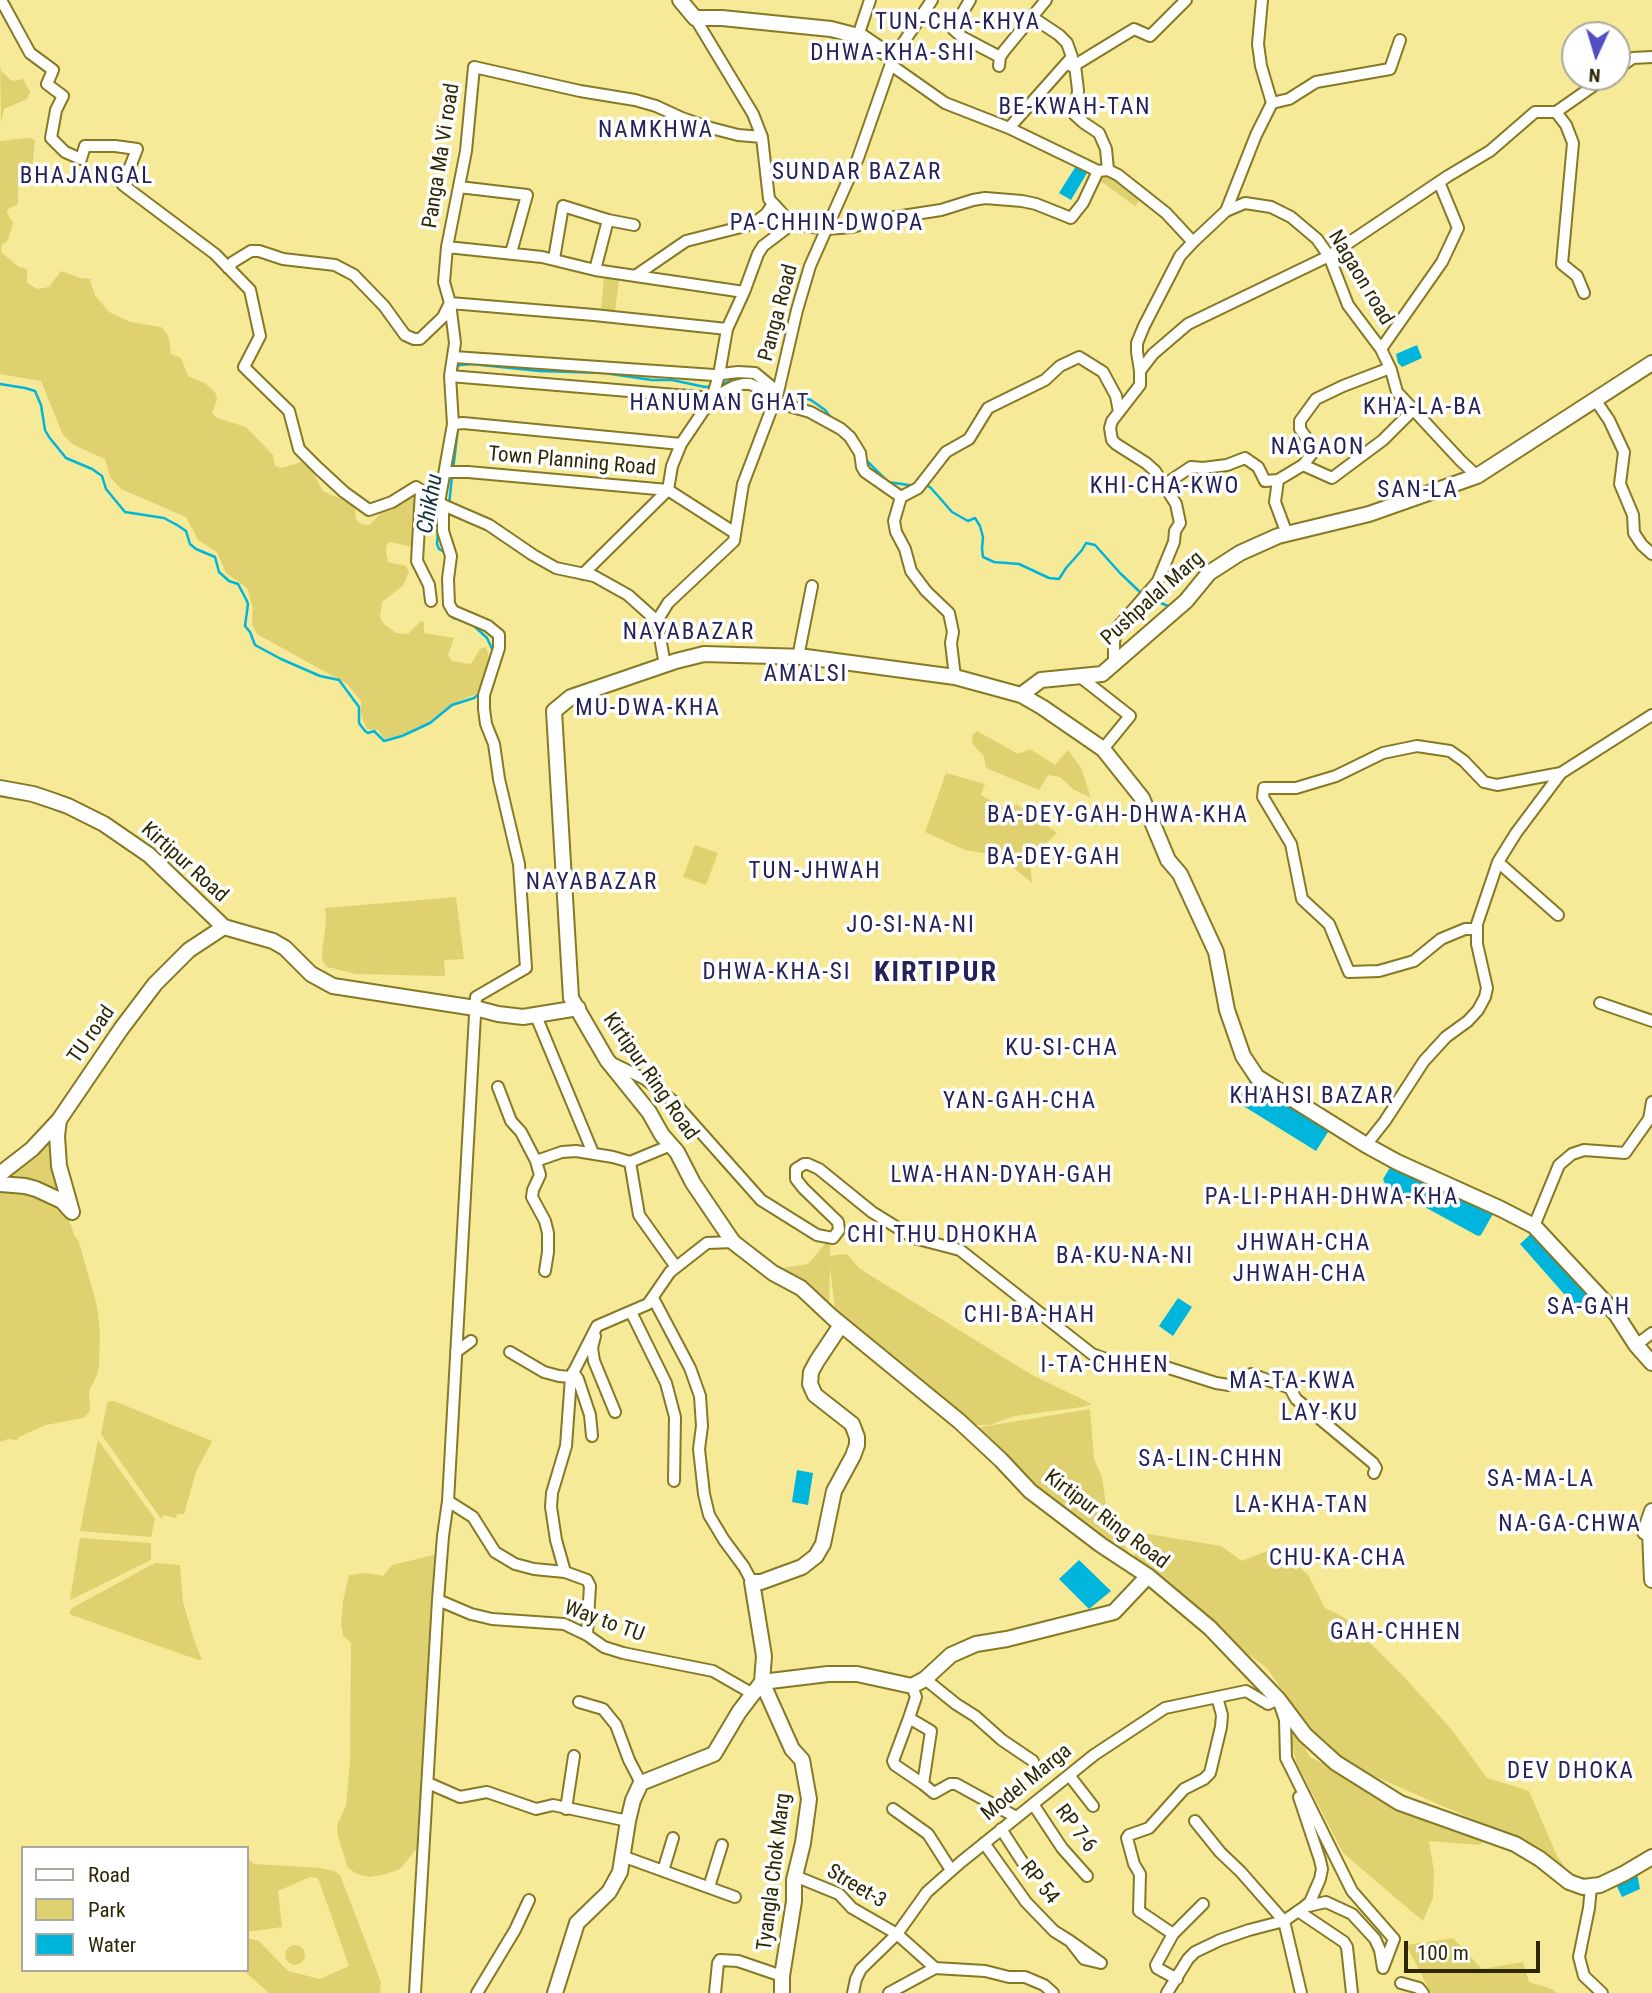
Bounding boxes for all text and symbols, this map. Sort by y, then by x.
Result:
district label: TUN-CHA-KHYA [876,9,1040,37]
north arrow [1561,21,1631,91]
district label: DHWA-KHA-SHI [812,40,974,68]
text: N [1588,64,1601,87]
street label: Panga Ma Vi road [418,82,466,230]
district label: BE-KWAH-TAN [1000,94,1150,122]
district label: NAMKHWA [599,117,713,145]
district label: SUNDAR BAZAR [773,159,941,187]
district label: BHAJANGAL [21,163,153,191]
district label: PA-CHHIN-DWOPA [732,210,922,238]
street label: Nagaon road [1322,226,1398,330]
street label: Panga Road [754,262,804,364]
district label: HANUMAN GHAT [631,390,809,418]
district label: KHA-LA-BA [1364,394,1482,422]
district label: NAGAON [1272,434,1364,462]
street label: Town Planning Road [487,442,657,482]
water label: Chikhu [412,472,450,536]
district label: KHI-CHA-KWO [1091,473,1239,501]
district label: SAN-LA [1378,477,1458,505]
street label: Pushpalal Marg [1097,547,1209,651]
district label: NAYABAZAR [624,619,754,647]
district label: AMALSI [764,661,848,689]
district label: MU-DWA-KHA [577,695,719,723]
district label: BA-DEY-GAH-DHWA-KHA [989,802,1247,830]
street label: Kirtipur Road [135,817,233,909]
district label: BA-DEY-GAH [988,844,1120,872]
district label: TUN-JHWAH [750,858,880,886]
district label: NAYABAZAR [527,869,657,897]
district label: JO-SI-NA-NI [848,912,974,940]
district label: KIRTIPUR [875,957,997,991]
district label: DHWA-KHA-SI [704,959,850,987]
street label: TU road [63,1001,121,1069]
street label: Kirtipur Ring Road [597,1009,703,1145]
district label: KU-SI-CHA [1006,1035,1118,1063]
district label: KHAHSI BAZAR [1231,1083,1393,1111]
district label: YAN-GAH-CHA [944,1088,1096,1116]
district label: LWA-HAN-DYAH-GAH [892,1162,1112,1190]
district label: PA-LI-PHAH-DHWA-KHA [1207,1184,1457,1212]
district label: CHI THU DHOKHA [849,1222,1037,1250]
district label: JHWAH-CHA [1238,1230,1370,1258]
district label: BA-KU-NA-NI [1057,1243,1193,1271]
district label: JHWAH-CHA [1234,1261,1366,1289]
district label: SA-GAH [1548,1294,1630,1322]
district label: CHI-BA-HAH [965,1302,1095,1330]
district label: I-TA-CHHEN [1042,1352,1168,1380]
district label: MA-TA-KWA [1230,1368,1356,1396]
district label: LAY-KU [1282,1400,1358,1428]
district label: SA-LIN-CHHN [1140,1446,1282,1474]
street label: Kirtipur Ring Road [1039,1465,1173,1575]
district label: SA-MA-LA [1488,1466,1594,1494]
district label: LA-KHA-TAN [1236,1492,1368,1520]
district label: NA-GA-CHWA [1499,1511,1641,1539]
district label: CHU-KA-CHA [1270,1545,1406,1573]
street label: Way to TU [561,1596,647,1648]
district label: GAH-CHHEN [1331,1619,1461,1647]
street label: Model Marga [977,1739,1077,1827]
district label: DEV DHOKA [1508,1758,1634,1786]
street label: Tyangla Chok Marg [753,1792,797,1952]
street label: RP 7-6 [1049,1800,1101,1858]
legend [21,1846,248,1972]
street label: RP 54 [1014,1856,1064,1910]
street label: Street-3 [822,1860,890,1914]
text: Road [88,1863,130,1887]
text: Park [88,1898,125,1922]
scale bar [1407,1926,1544,1970]
text: Water [88,1933,136,1957]
text: 100 m [1417,1941,1469,1965]

